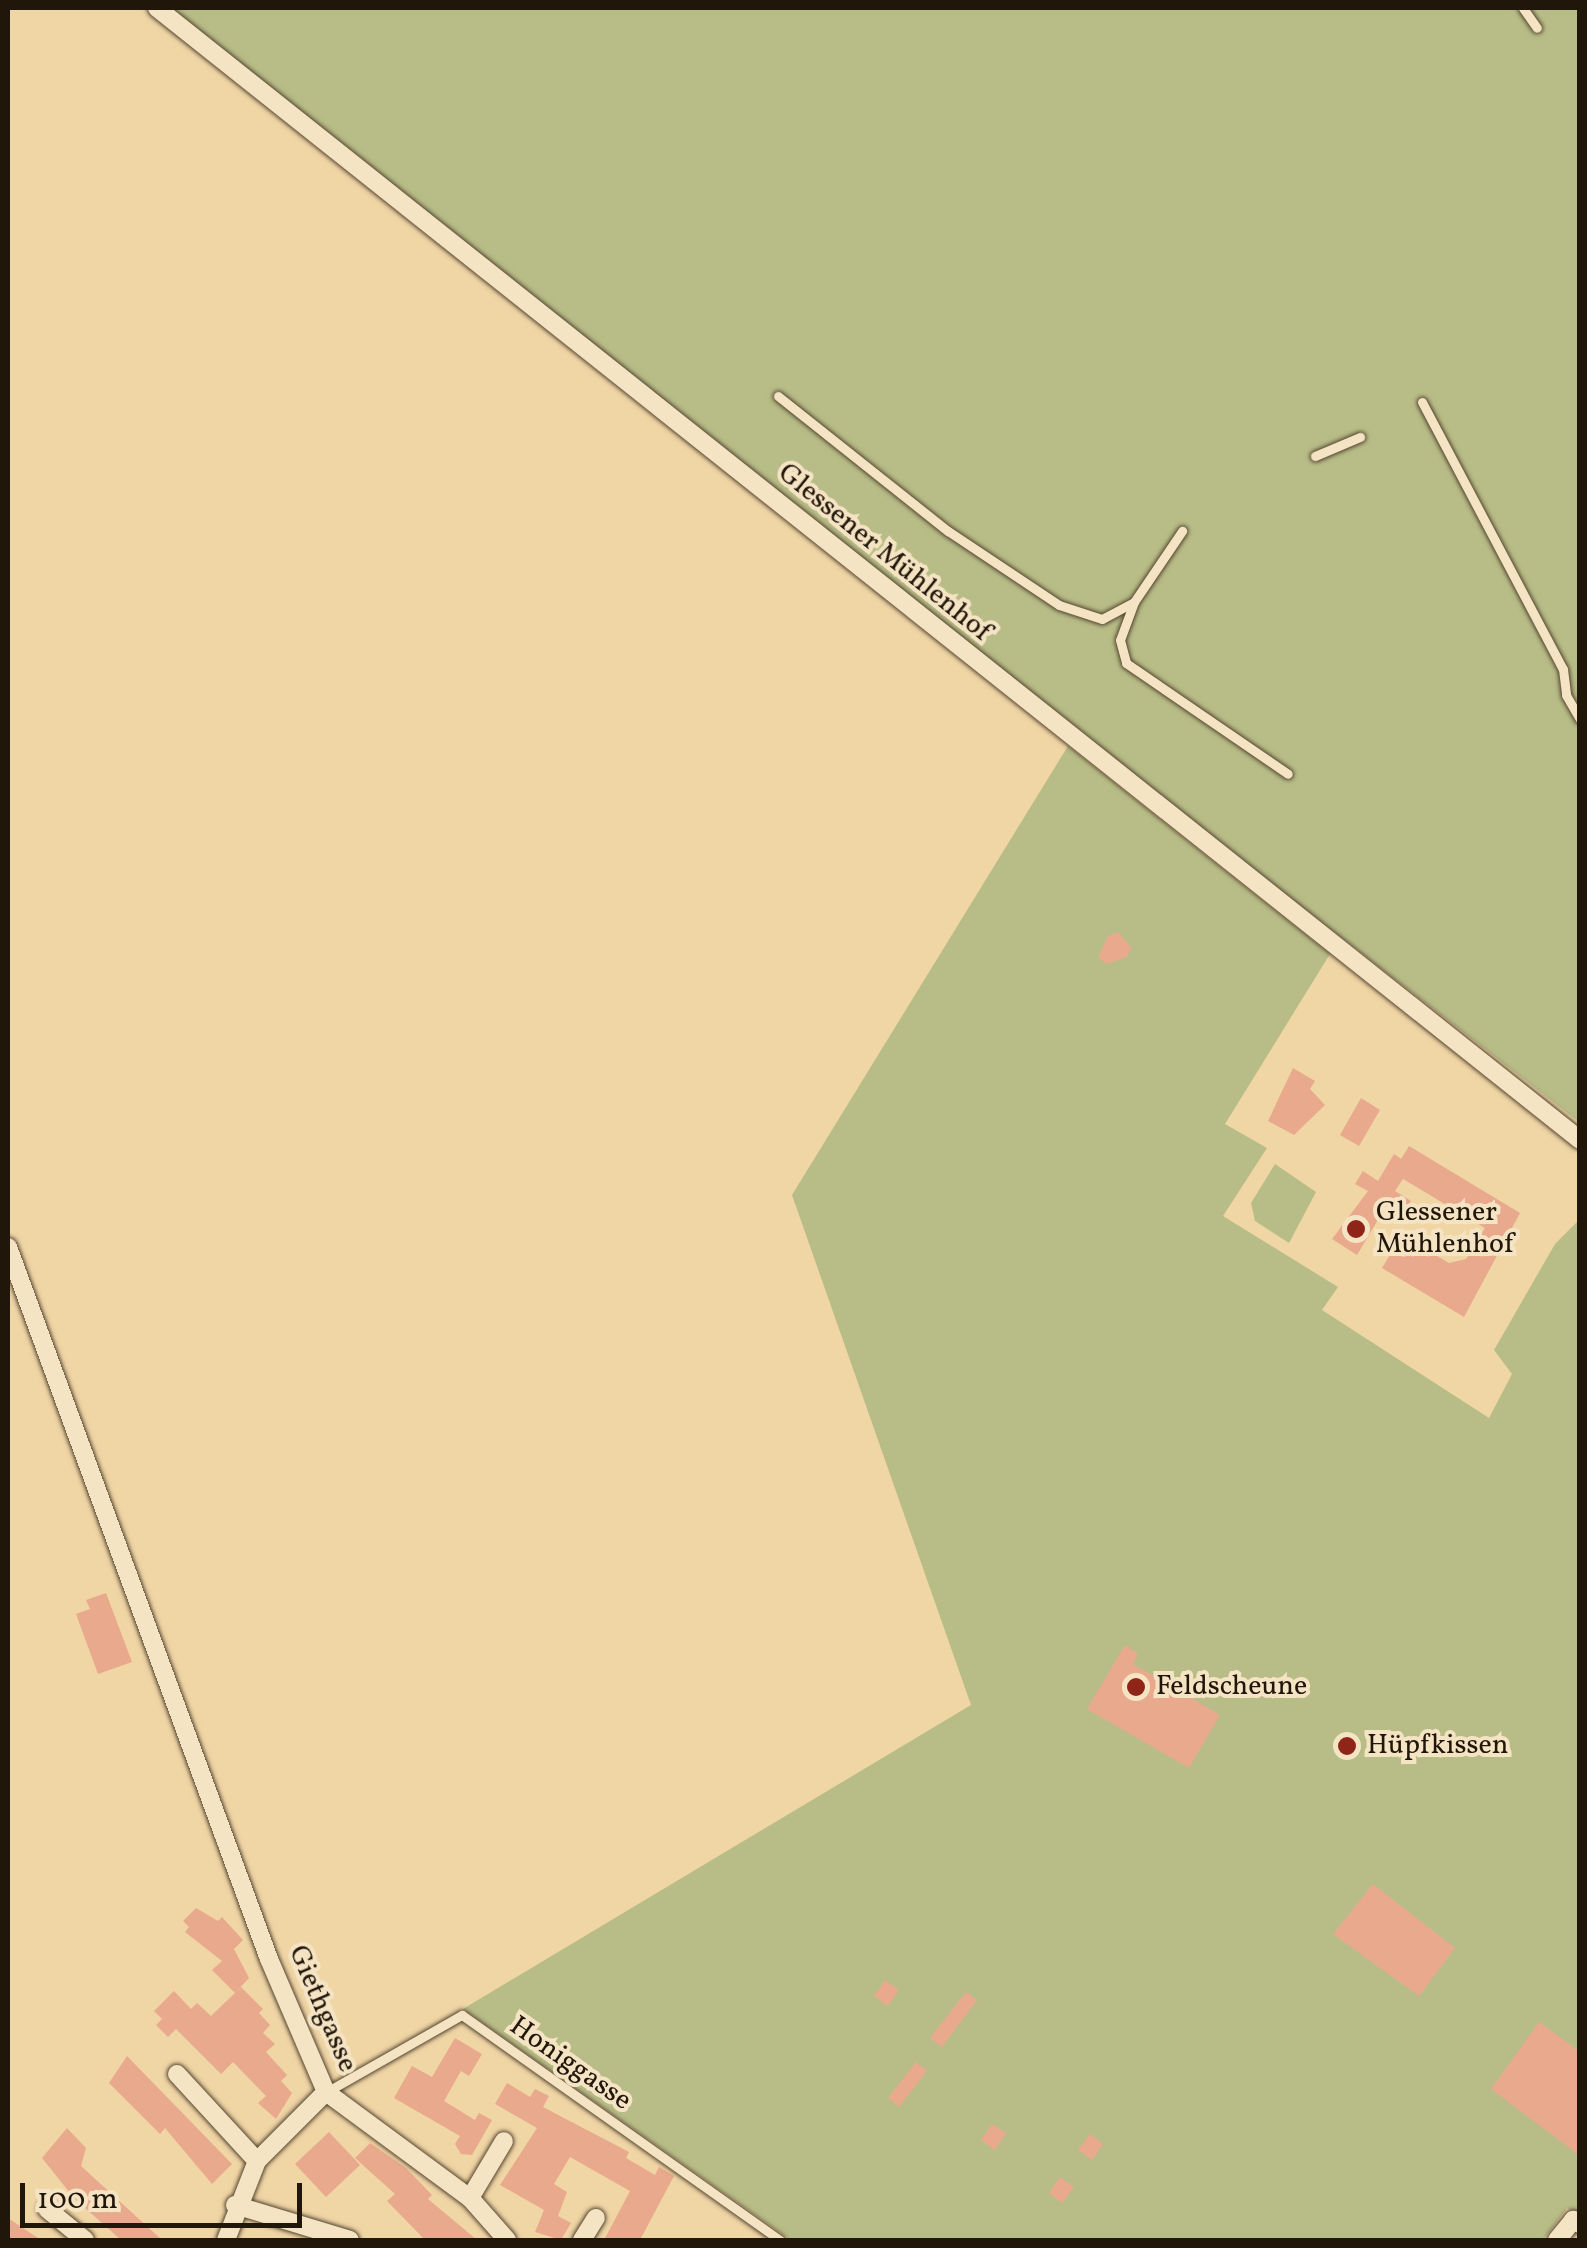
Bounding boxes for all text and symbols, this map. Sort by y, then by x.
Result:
street label: Glessener Mühlenhof [771,457,997,649]
place label: Glessener Mühlenhof [1376,1196,1514,1262]
marker: Glessener Mühlenhof [1345,1218,1367,1240]
place label: Feldscheune [1156,1670,1307,1704]
marker: Feldscheune [1125,1676,1147,1698]
place label: Hüpfkissen [1367,1729,1508,1763]
marker: Hüpfkissen [1336,1735,1358,1757]
street label: Giethgasse [280,1941,364,2077]
street label: Honiggasse [503,2010,637,2118]
scale bar [25,2163,308,2225]
text: 100 m [37,2179,118,2221]

